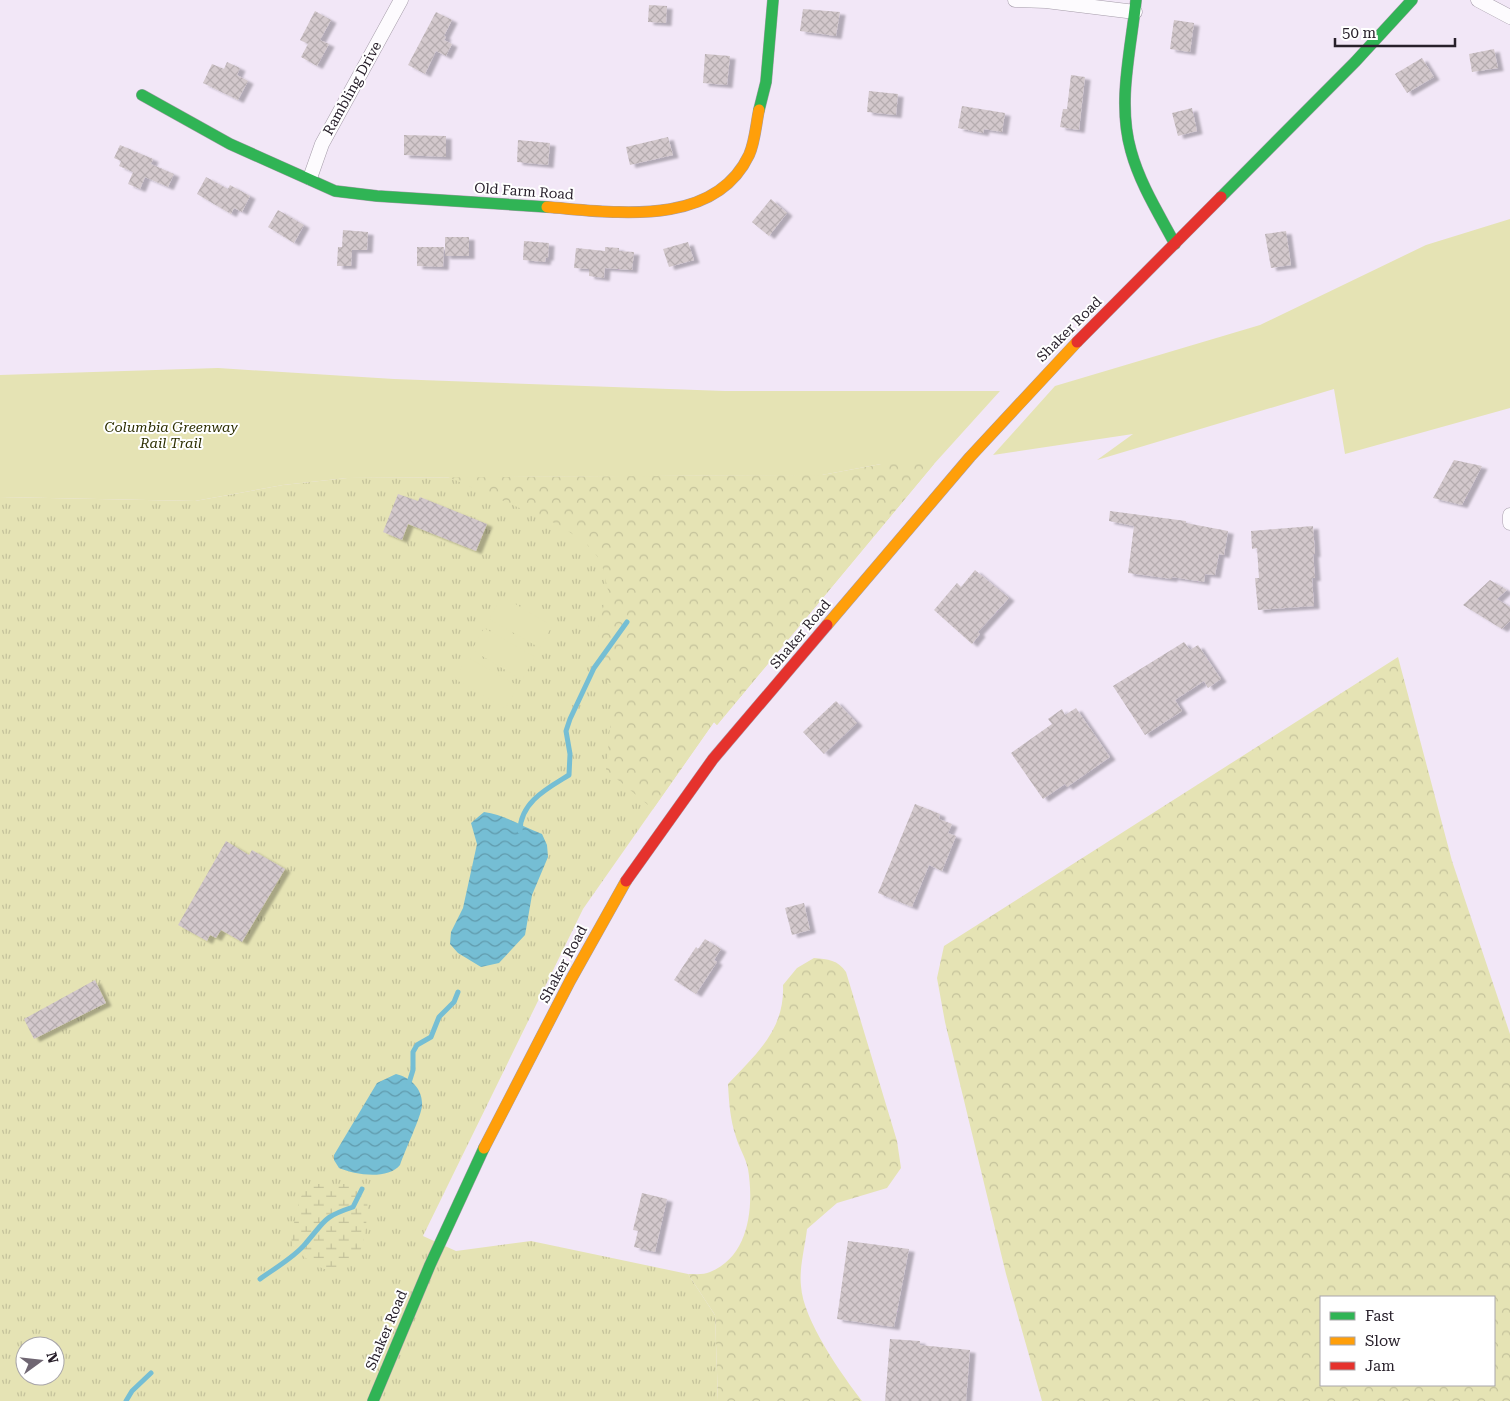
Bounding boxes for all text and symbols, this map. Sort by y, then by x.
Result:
scale bar [1335,15,1455,47]
text: 50 m [1342,24,1377,42]
street label: Rambling Drive [320,38,385,138]
street label: Old Farm Road [474,180,574,202]
street label: Shaker Road [1033,293,1105,365]
park label: Columbia Greenway Rail Trail [104,419,238,451]
street label: Shaker Road [766,596,834,672]
street label: Shaker Road [536,923,590,1005]
street label: Shaker Road [362,1288,410,1372]
legend [1320,1296,1495,1386]
text: Fast [1365,1307,1395,1325]
text: Slow [1365,1332,1401,1350]
north arrow [15,1336,65,1386]
text: N [43,1350,62,1365]
text: Jam [1365,1357,1395,1375]

